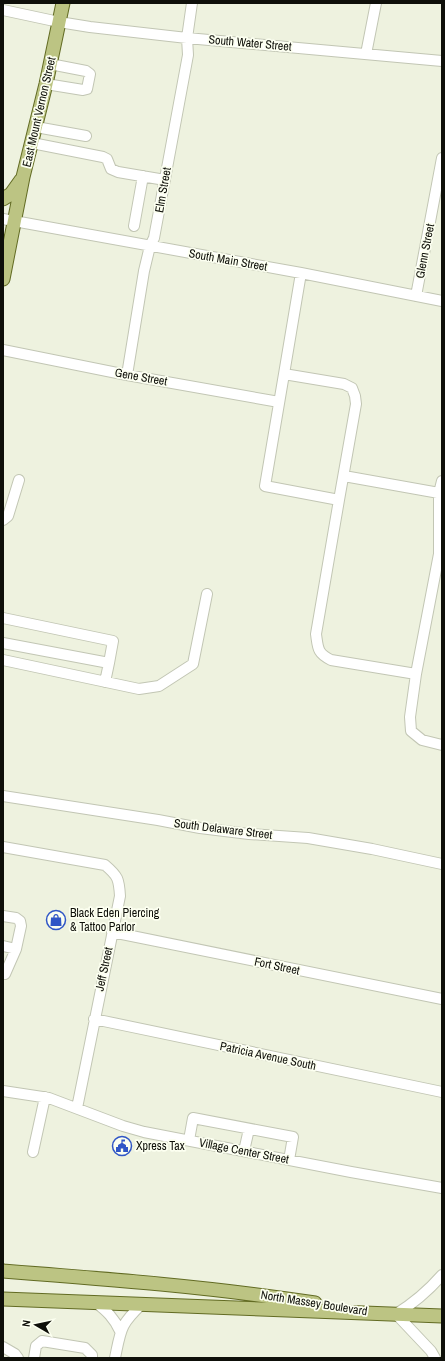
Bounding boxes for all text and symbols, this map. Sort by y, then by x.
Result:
street label: South Water Street [208,31,292,55]
street label: East Mount Vernon Street [19,55,60,169]
street label: Elm Street [151,166,175,214]
street label: Glenn Street [412,222,438,280]
street label: South Main Street [188,245,269,275]
street label: Gene Street [113,365,169,390]
street label: South Delaware Street [173,815,273,843]
place label: Black Eden Piercing & Tattoo Parlor [70,905,160,935]
shop icon: Black Eden Piercing & Tattoo Parlor [45,909,67,931]
street label: Jeff Street [92,945,117,993]
street label: Fort Street [253,953,301,979]
street label: Patricia Avenue South [219,1038,317,1074]
street label: Village Center Street [198,1134,291,1168]
public building icon: Xpress Tax [111,1135,133,1157]
place label: Xpress Tax [136,1138,185,1154]
street label: North Massey Boulevard [260,1287,368,1319]
north arrow [16,1305,56,1345]
text: N [19,1319,34,1328]

